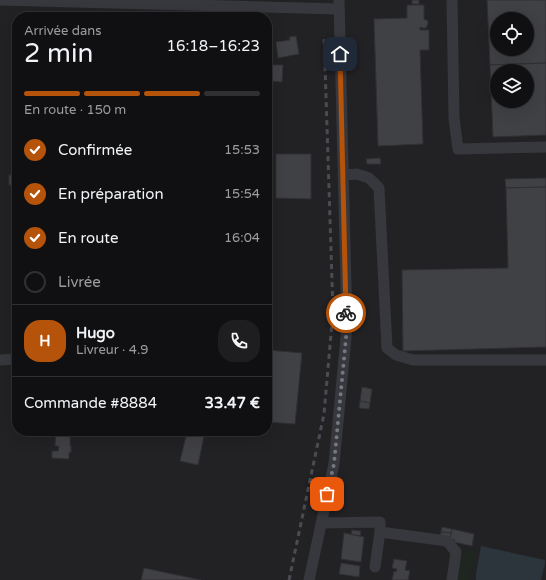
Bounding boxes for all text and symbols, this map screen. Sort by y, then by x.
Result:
map controls [490,12,534,108]
button: locate [490,12,534,56]
text: Arrivée dans [24,23,101,39]
text: 16:18–16:23 [167,37,260,55]
pin [323,37,357,71]
text: 2 min [24,38,93,69]
icon: home [329,43,351,65]
button: layers [490,64,534,108]
text: En route · 150 m [24,102,126,118]
icon: check [24,139,46,161]
text: Confirmée [58,141,132,159]
text: 15:53 [224,142,260,158]
icon: check [24,183,46,205]
text: En préparation [58,185,164,203]
text: 15:54 [224,186,260,202]
icon: check [24,227,46,249]
text: En route [58,229,118,247]
text: 16:04 [224,230,260,246]
text: Livrée [58,273,101,291]
courier [326,293,366,333]
icon: bike [335,302,357,324]
button: phone [218,320,260,362]
text: Hugo [76,324,115,342]
text: H [39,332,51,350]
text: Livreur · 4.9 [76,342,149,358]
text: Commande #8884 [24,394,157,412]
text: 33.47 € [205,394,260,412]
pin [310,477,344,511]
icon: bag [316,483,338,505]

